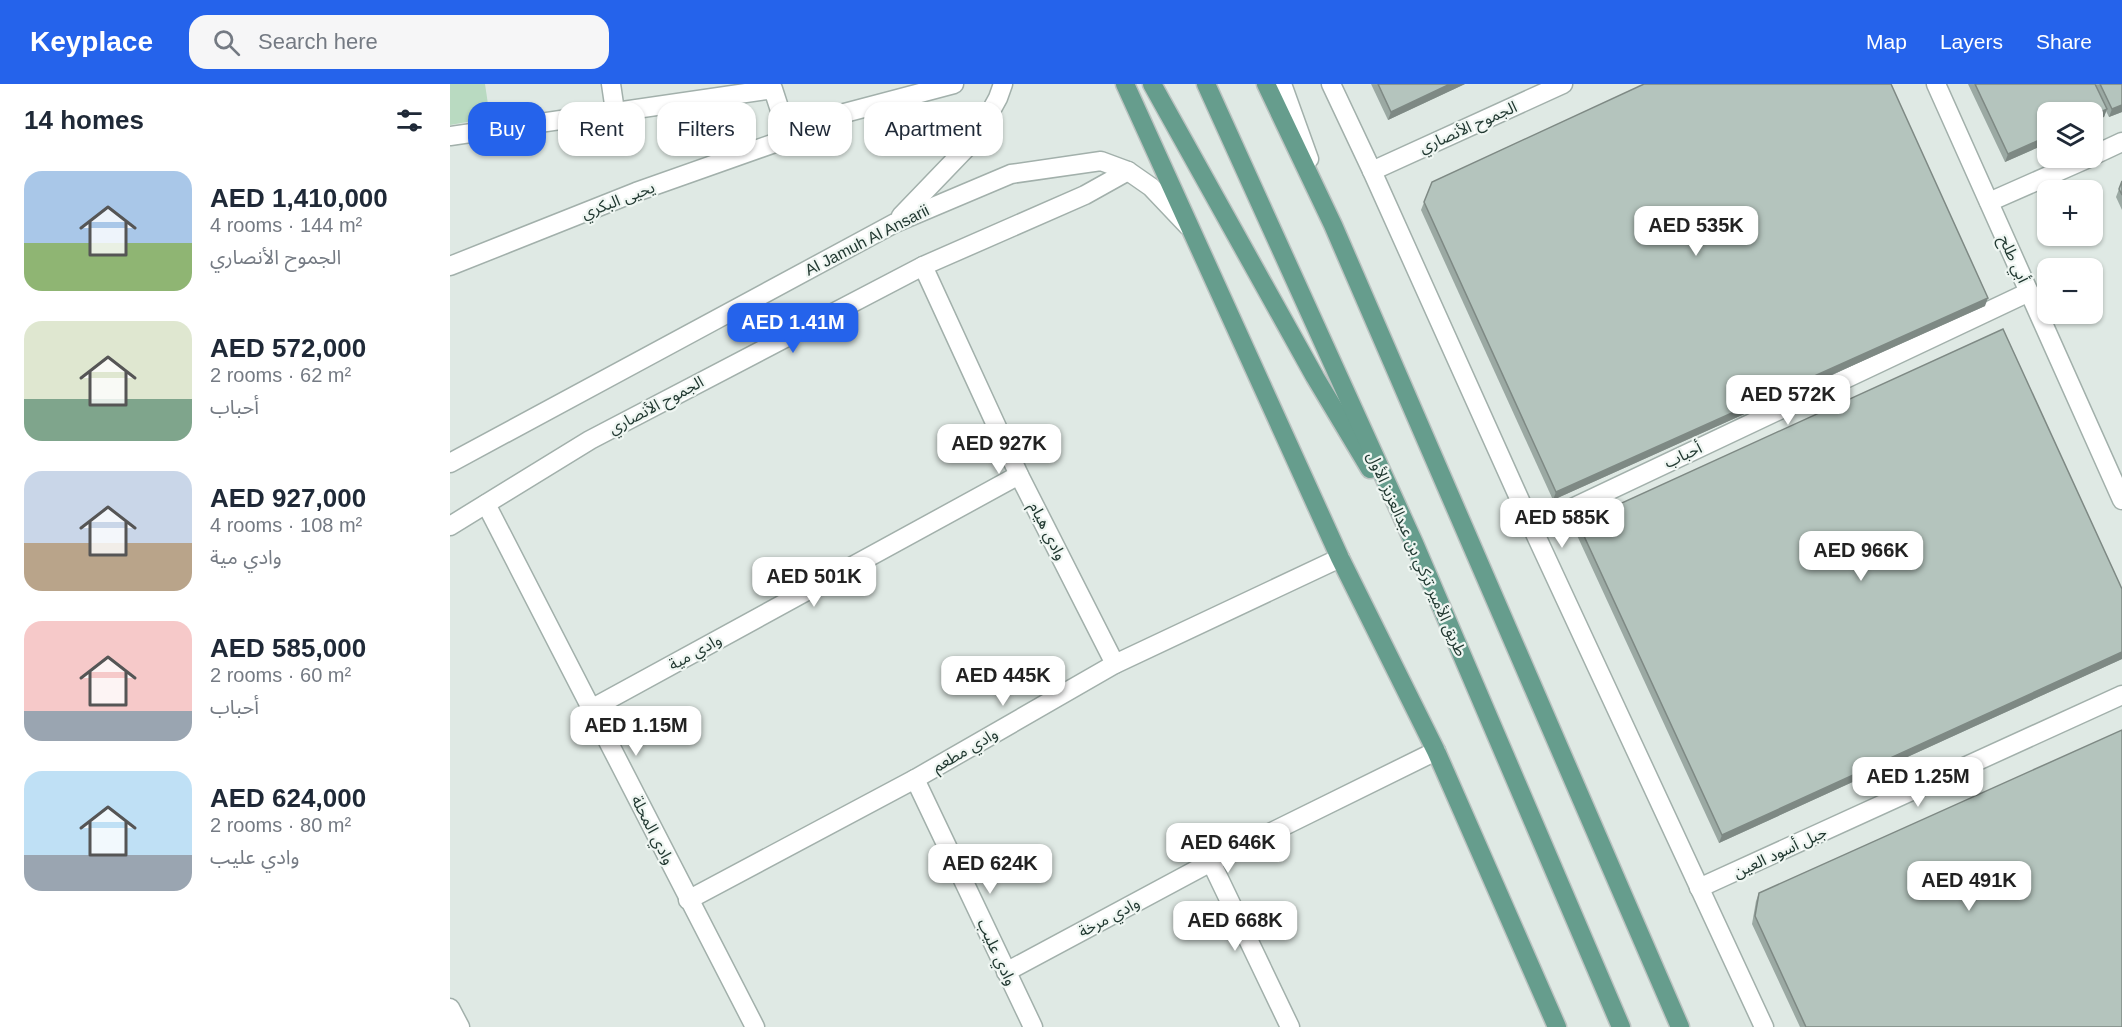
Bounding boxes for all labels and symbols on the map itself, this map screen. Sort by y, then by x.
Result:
street label: الجموح الأنصاري [1417,98,1521,160]
street label: يحيى البكري [579,178,658,225]
street label: Al Jamuh Al Ansarii [802,201,932,279]
pin: AED 535K [1634,206,1758,257]
street label: أبي طلح [1992,232,2033,287]
pin: AED 1.41M [724,303,862,354]
street label: الجموح الأنصاري [606,373,708,441]
pin: AED 572K [1726,375,1850,426]
pin: AED 927K [937,424,1061,475]
street label: أحباب [1661,438,1705,471]
street label: طريق الأمير تركي بن عبدالعزيز الأول [1361,449,1470,661]
pin: AED 585K [1500,498,1624,549]
street label: وادي هيام [1023,499,1070,565]
pin: AED 966K [1799,531,1923,582]
pin: AED 501K [752,557,876,608]
street label: وادي مية [666,631,726,677]
pin: AED 445K [941,656,1065,707]
pin: AED 1.15M [567,706,705,757]
street label: وادي مطعم [929,725,1003,779]
pin: AED 1.25M [1849,757,1987,808]
street label: وادي المحلة [625,793,678,869]
street label: جبل أسود العين [1730,822,1830,882]
pin: AED 646K [1166,823,1290,874]
pin: AED 624K [928,844,1052,895]
pin: AED 491K [1907,861,2031,912]
street label: وادي مرخة [1076,894,1144,943]
pin: AED 668K [1173,901,1297,952]
street label: وادي عليب [971,916,1020,990]

